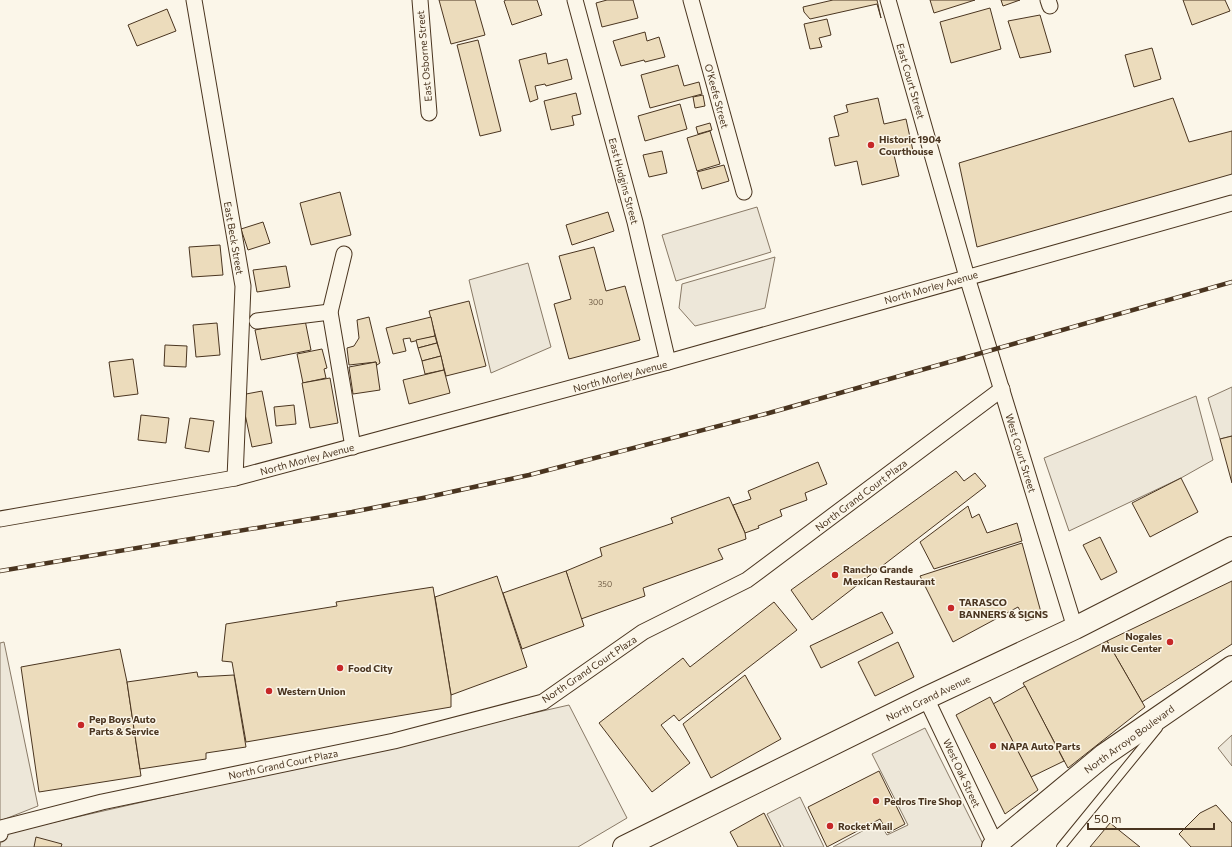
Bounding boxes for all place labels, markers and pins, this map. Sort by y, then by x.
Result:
place label: Historic 1904 Courthouse [879,133,941,157]
marker: Historic 1904 Courthouse [866,140,876,150]
place label: Rancho Grande Mexican Restaurant [843,563,935,587]
marker: Rancho Grande Mexican Restaurant [830,570,840,580]
place label: TARASCO BANNERS & SIGNS [959,596,1048,620]
marker: TARASCO BANNERS & SIGNS [946,603,956,613]
place label: Nogales Music Center [1101,630,1162,654]
marker: Nogales Music Center [1165,637,1175,647]
place label: Food City [348,662,393,674]
marker: Food City [335,663,345,673]
place label: Western Union [277,685,346,697]
marker: Western Union [264,686,274,696]
place label: Pep Boys Auto Parts & Service [89,713,159,737]
marker: Pep Boys Auto Parts & Service [76,720,86,730]
place label: NAPA Auto Parts [1001,740,1081,752]
marker: NAPA Auto Parts [988,741,998,751]
place label: Pedros Tire Shop [884,795,962,807]
marker: Pedros Tire Shop [871,796,881,806]
place label: Rocket Mail [838,820,893,832]
marker: Rocket Mail [825,821,835,831]

